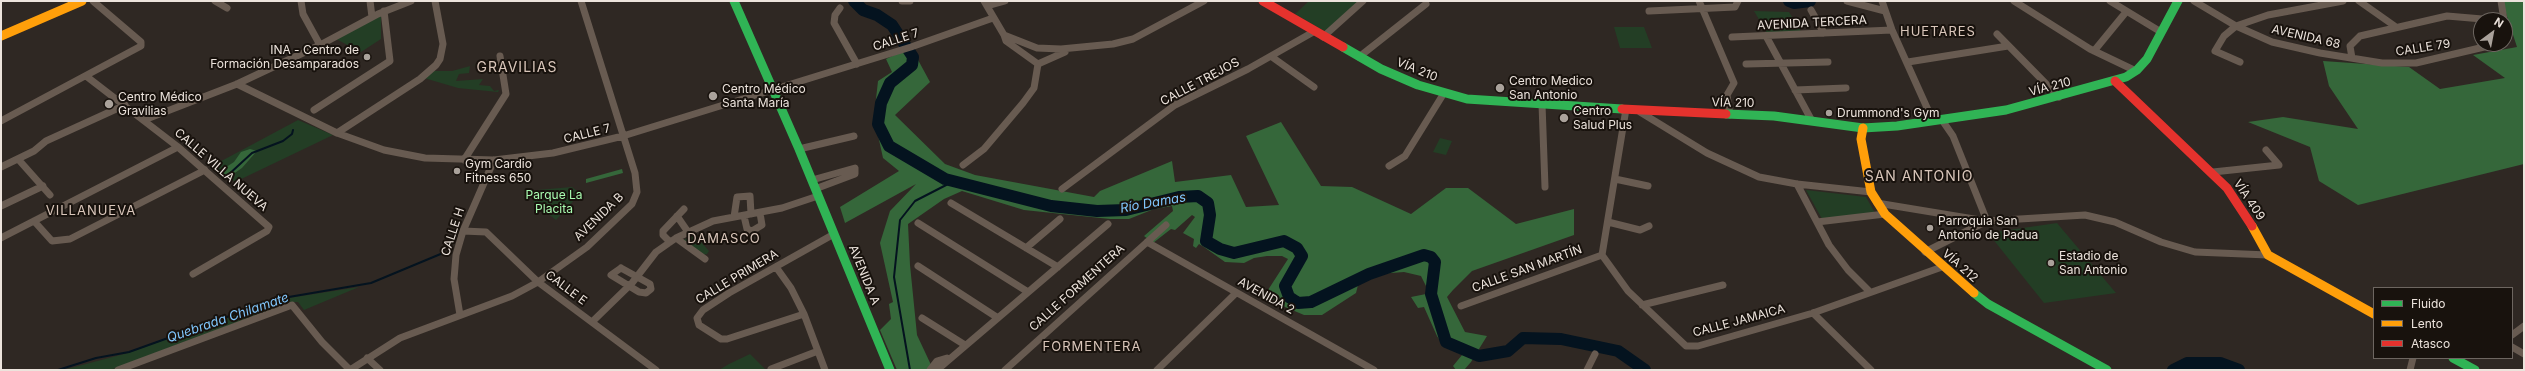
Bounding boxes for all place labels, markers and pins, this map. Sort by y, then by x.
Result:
place label: INA - Centro de Formación Desamparados [210,43,359,71]
marker: INA - Centro de Formación Desamparados [362,52,372,62]
place label: Centro Medico San Antonio [1509,74,1593,102]
place label: Centro Médico Santa María [722,82,806,110]
marker: Centro Medico San Antonio [1494,82,1506,94]
place label: Centro Médico Gravilias [118,90,202,118]
marker: Centro Médico Santa María [707,90,719,102]
marker: Centro Médico Gravilias [103,98,115,110]
place label: Centro Salud Plus [1573,104,1632,132]
place label: Drummond's Gym [1837,106,1939,120]
marker: Drummond's Gym [1824,108,1834,118]
marker: Centro Salud Plus [1558,112,1570,124]
place label: Gym Cardio Fitness 650 [465,157,532,185]
marker: Gym Cardio Fitness 650 [452,166,462,176]
place label: Parroquia San Antonio de Padua [1938,214,2038,242]
marker: Parroquia San Antonio de Padua [1925,223,1935,233]
place label: Estadio de San Antonio [2059,249,2127,277]
marker: Estadio de San Antonio [2046,258,2056,268]

